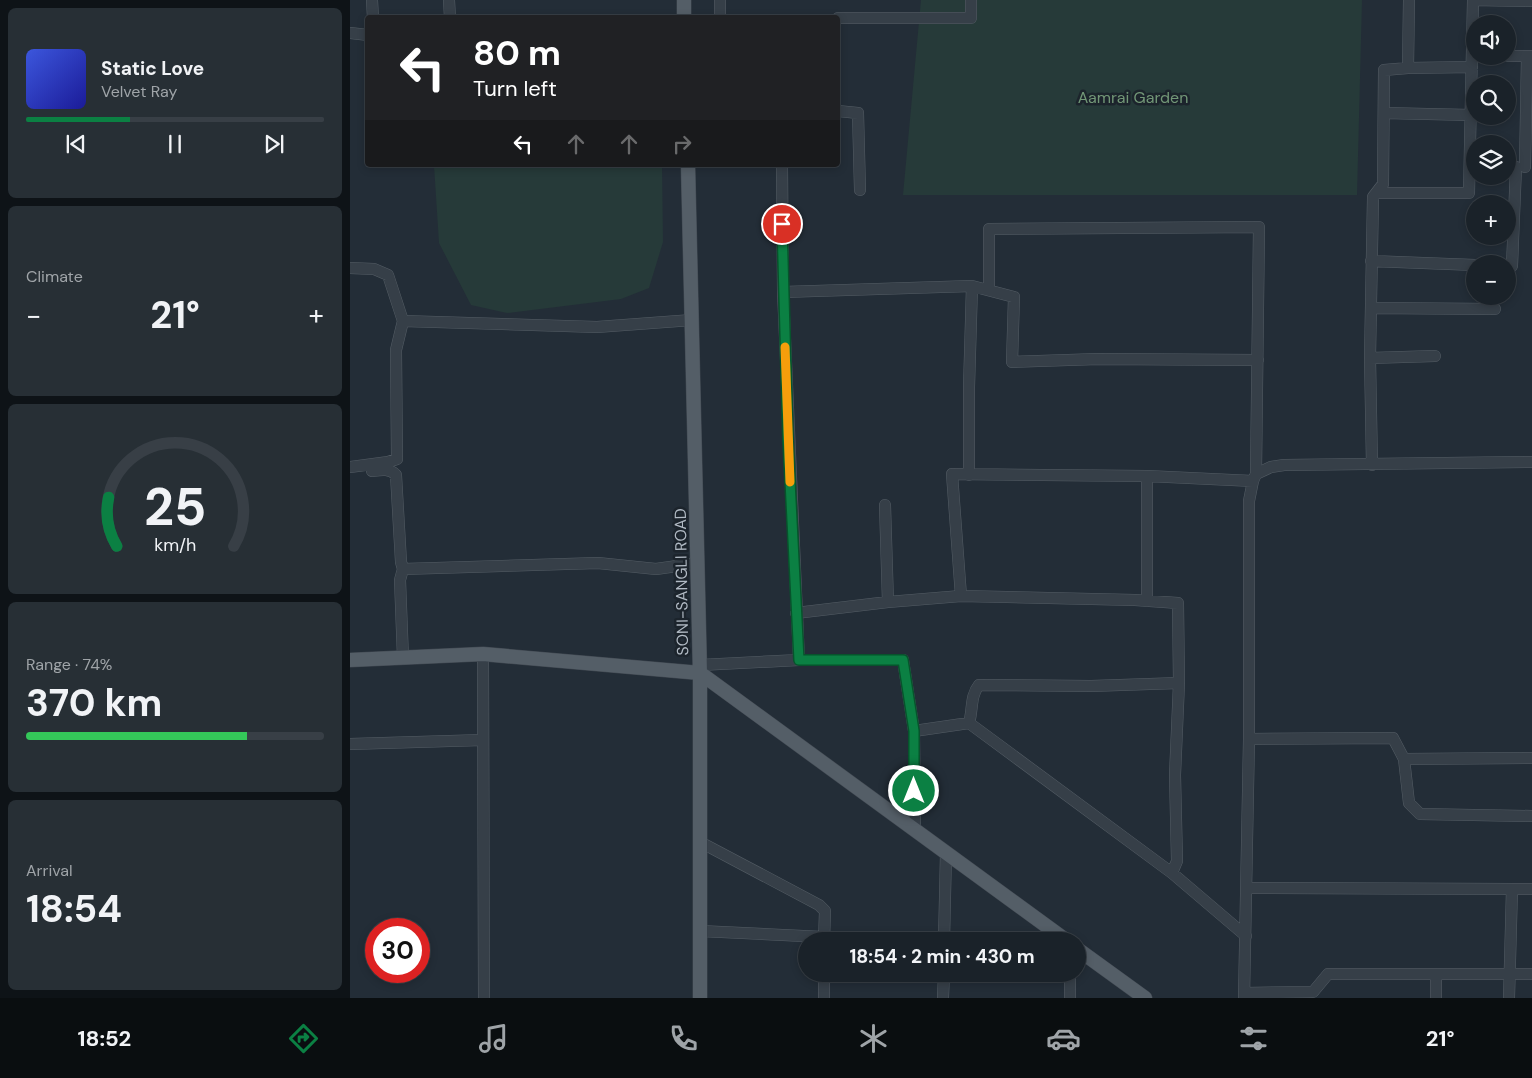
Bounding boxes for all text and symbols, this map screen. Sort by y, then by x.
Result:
map controls [1466,15,1516,305]
button: sound [1466,15,1516,65]
text: 80 m [473,30,561,76]
icon: left [390,35,455,100]
text: Static Love [101,56,204,81]
text: Turn left [473,74,557,103]
button: search [1466,75,1516,125]
text: Velvet Ray [101,81,177,102]
park label: Aamrai Garden [1078,87,1188,108]
icon: previous [62,130,90,158]
icon: pause [161,130,189,158]
icon: next [260,130,288,158]
icon: left [509,130,537,158]
icon: ahead [562,130,590,158]
icon: ahead [615,130,643,158]
icon: right [668,130,696,158]
button: layers [1466,135,1516,185]
button: + [1466,195,1516,245]
pin [761,203,803,245]
icon: arrive [768,210,796,238]
button: − [1466,255,1516,305]
text: Climate [26,266,83,287]
text: 21° [150,290,200,340]
text: − [26,297,41,334]
text: + [309,297,324,334]
text: 25 [144,473,206,541]
street label: SONI-SANGLI ROAD [670,508,693,656]
text: km/h [154,533,196,557]
text: Range · 74% [26,654,112,675]
text: 370 km [26,678,162,728]
position arrow [887,764,939,816]
text: Arrival [26,860,73,881]
text: 18:54 [26,884,122,934]
speed limit sign: 30 [365,918,430,983]
text: 18:54 · 2 min · 430 m [849,944,1035,969]
icon: directions [286,1021,321,1056]
icon: music [476,1021,511,1056]
icon: phone [666,1021,701,1056]
icon: climate [856,1021,891,1056]
icon: car [1046,1021,1081,1056]
icon: filters [1236,1021,1271,1056]
text: 18:52 [77,1024,131,1053]
text: 21° [1426,1024,1454,1053]

